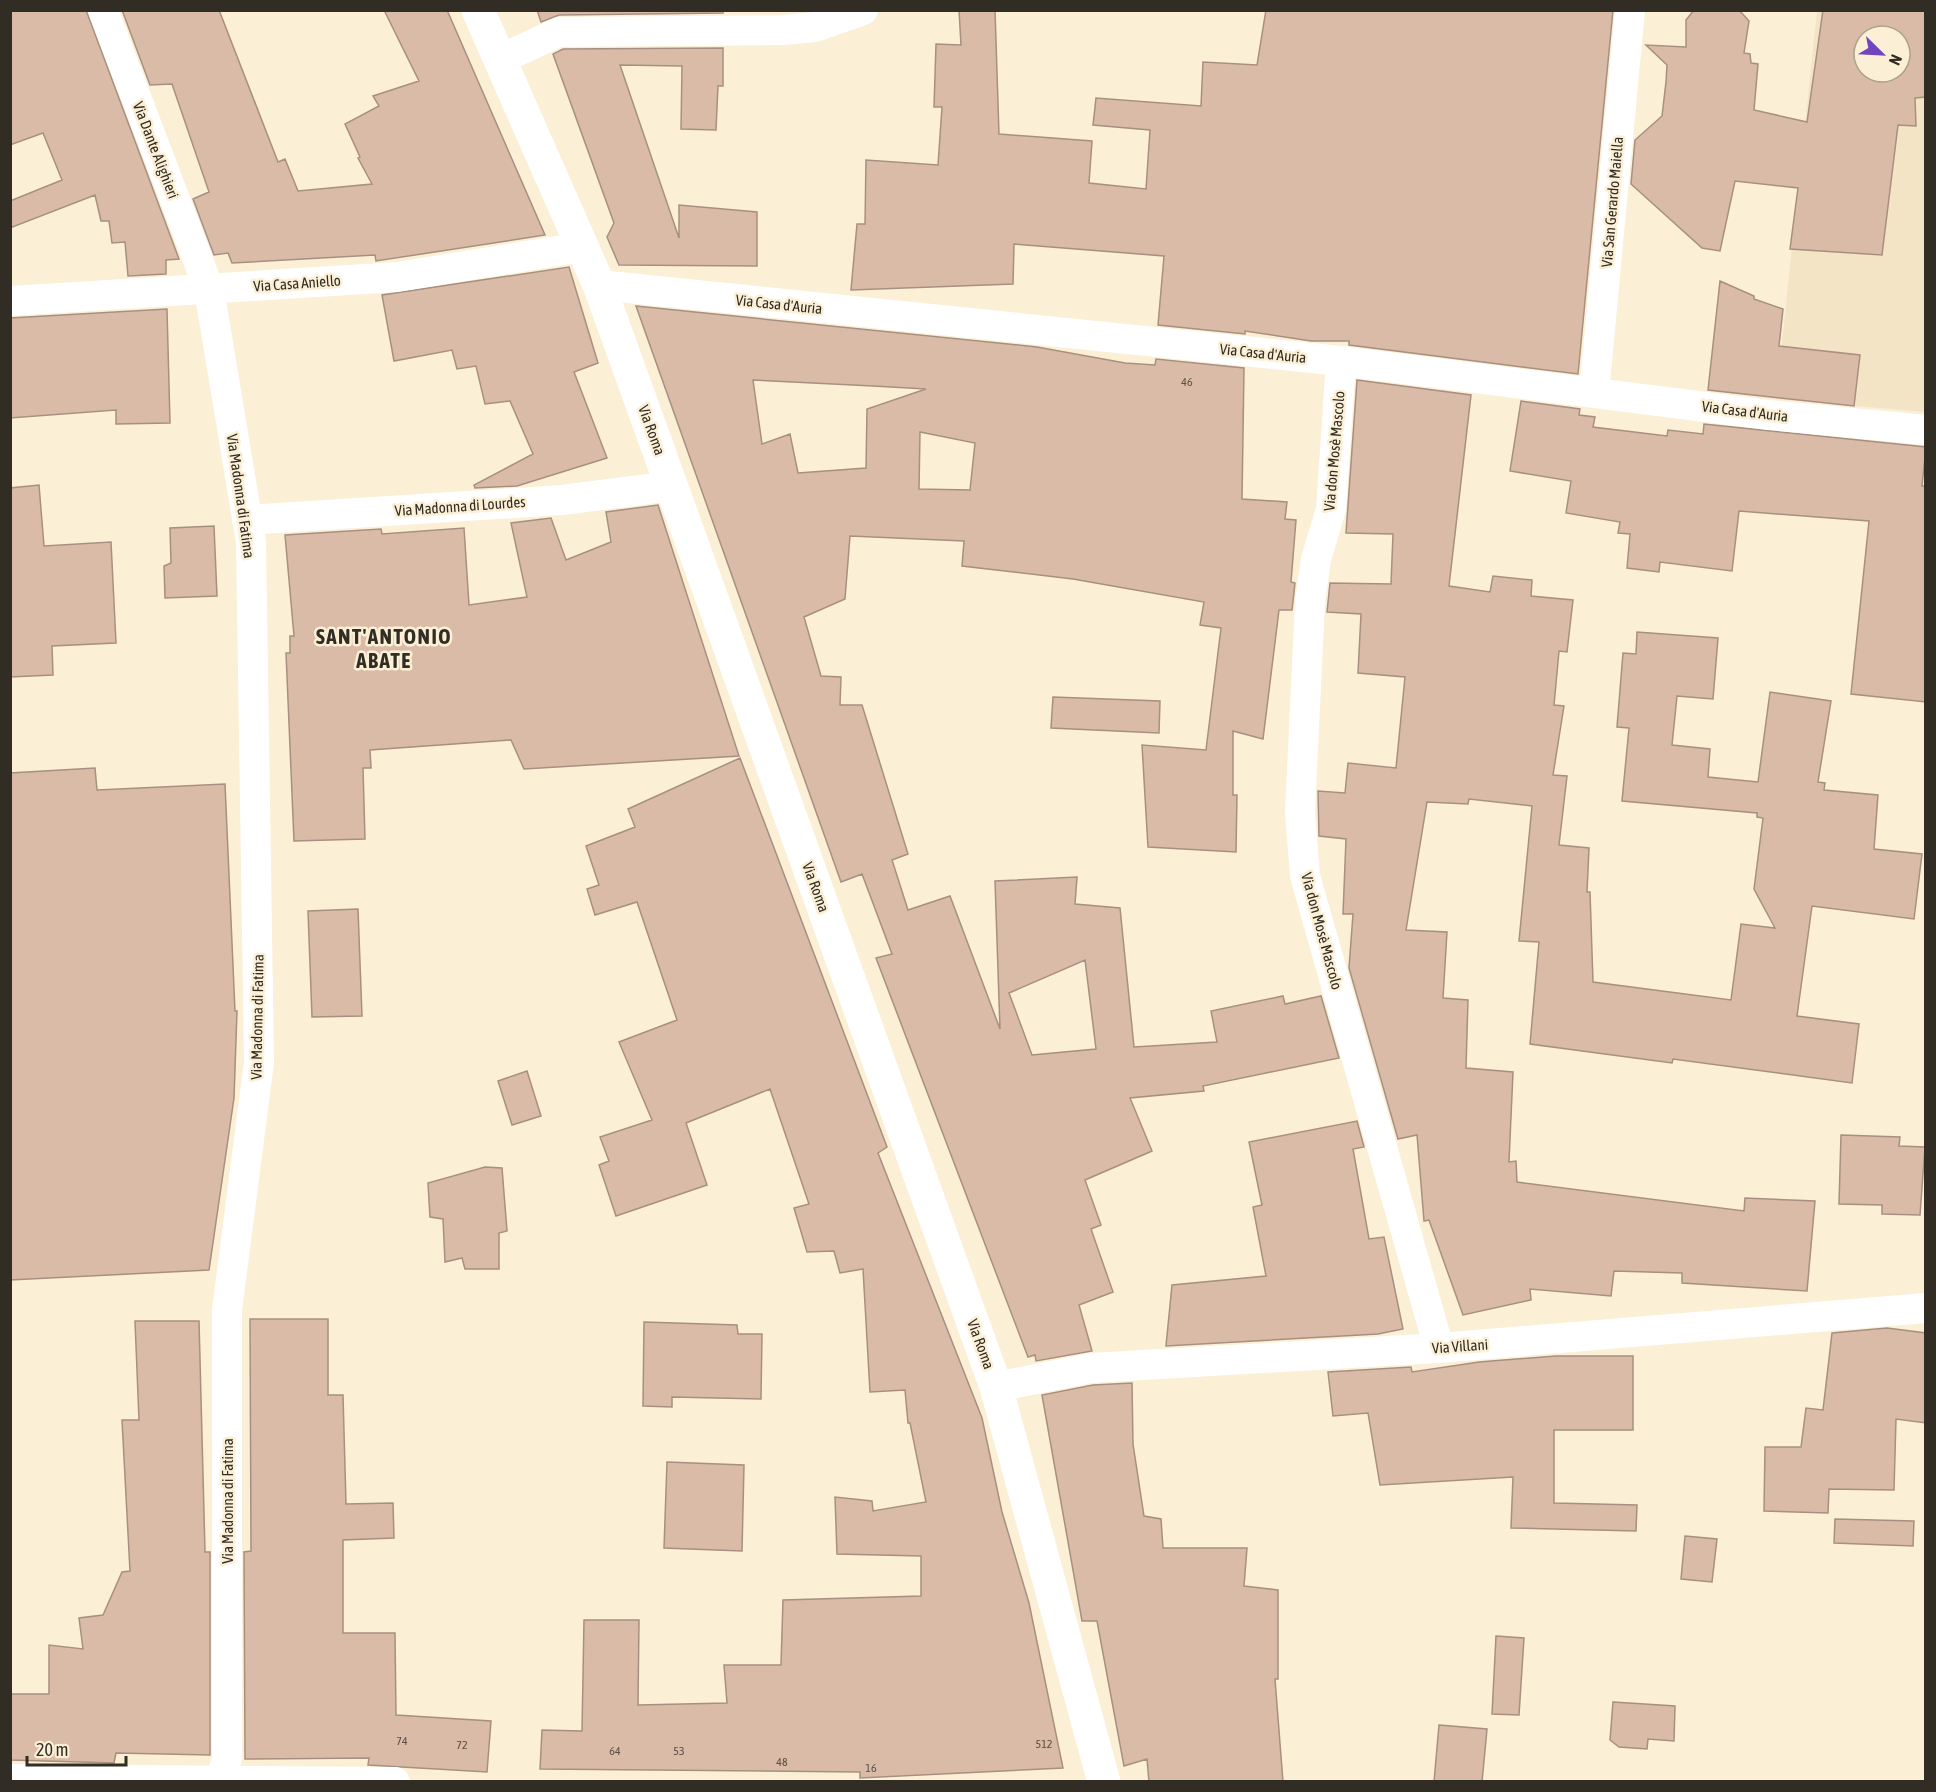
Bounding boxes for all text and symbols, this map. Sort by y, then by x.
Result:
north arrow [1852,24,1912,84]
text: N [1886,52,1906,68]
street label: Via Dante Alighieri [130,99,182,201]
street label: Via San Gerardo Maiella [1598,136,1626,268]
street label: Via Casa Aniello [253,271,341,295]
street label: Via Casa d'Auria [735,291,823,317]
street label: Via Casa d'Auria [1219,340,1307,366]
house number: 46 [1181,375,1193,389]
street label: Via don Mosè Mascolo [1320,390,1348,512]
street label: Via Casa d'Auria [1701,397,1789,425]
street label: Via Roma [635,403,669,457]
street label: Via Madonna di Fatima [224,433,258,559]
street label: Via Madonna di Lourdes [394,493,526,519]
district label: SANT'ANTONIO ABATE [316,624,452,672]
street label: Via Roma [799,860,833,914]
street label: Via don Mosè Mascolo [1298,871,1346,991]
street label: Via Madonna di Fatima [247,954,267,1080]
street label: Via Roma [964,1317,998,1371]
street label: Via Villani [1431,1336,1489,1356]
street label: Via Madonna di Fatima [219,1438,236,1564]
scale bar [27,1729,126,1767]
house number: 74 [396,1734,408,1748]
house number: 512 [1036,1737,1052,1751]
house number: 72 [456,1738,468,1752]
text: 20 m [36,1739,68,1760]
house number: 64 [609,1744,621,1758]
house number: 53 [673,1744,685,1758]
house number: 48 [776,1755,788,1769]
house number: 16 [865,1761,877,1775]

